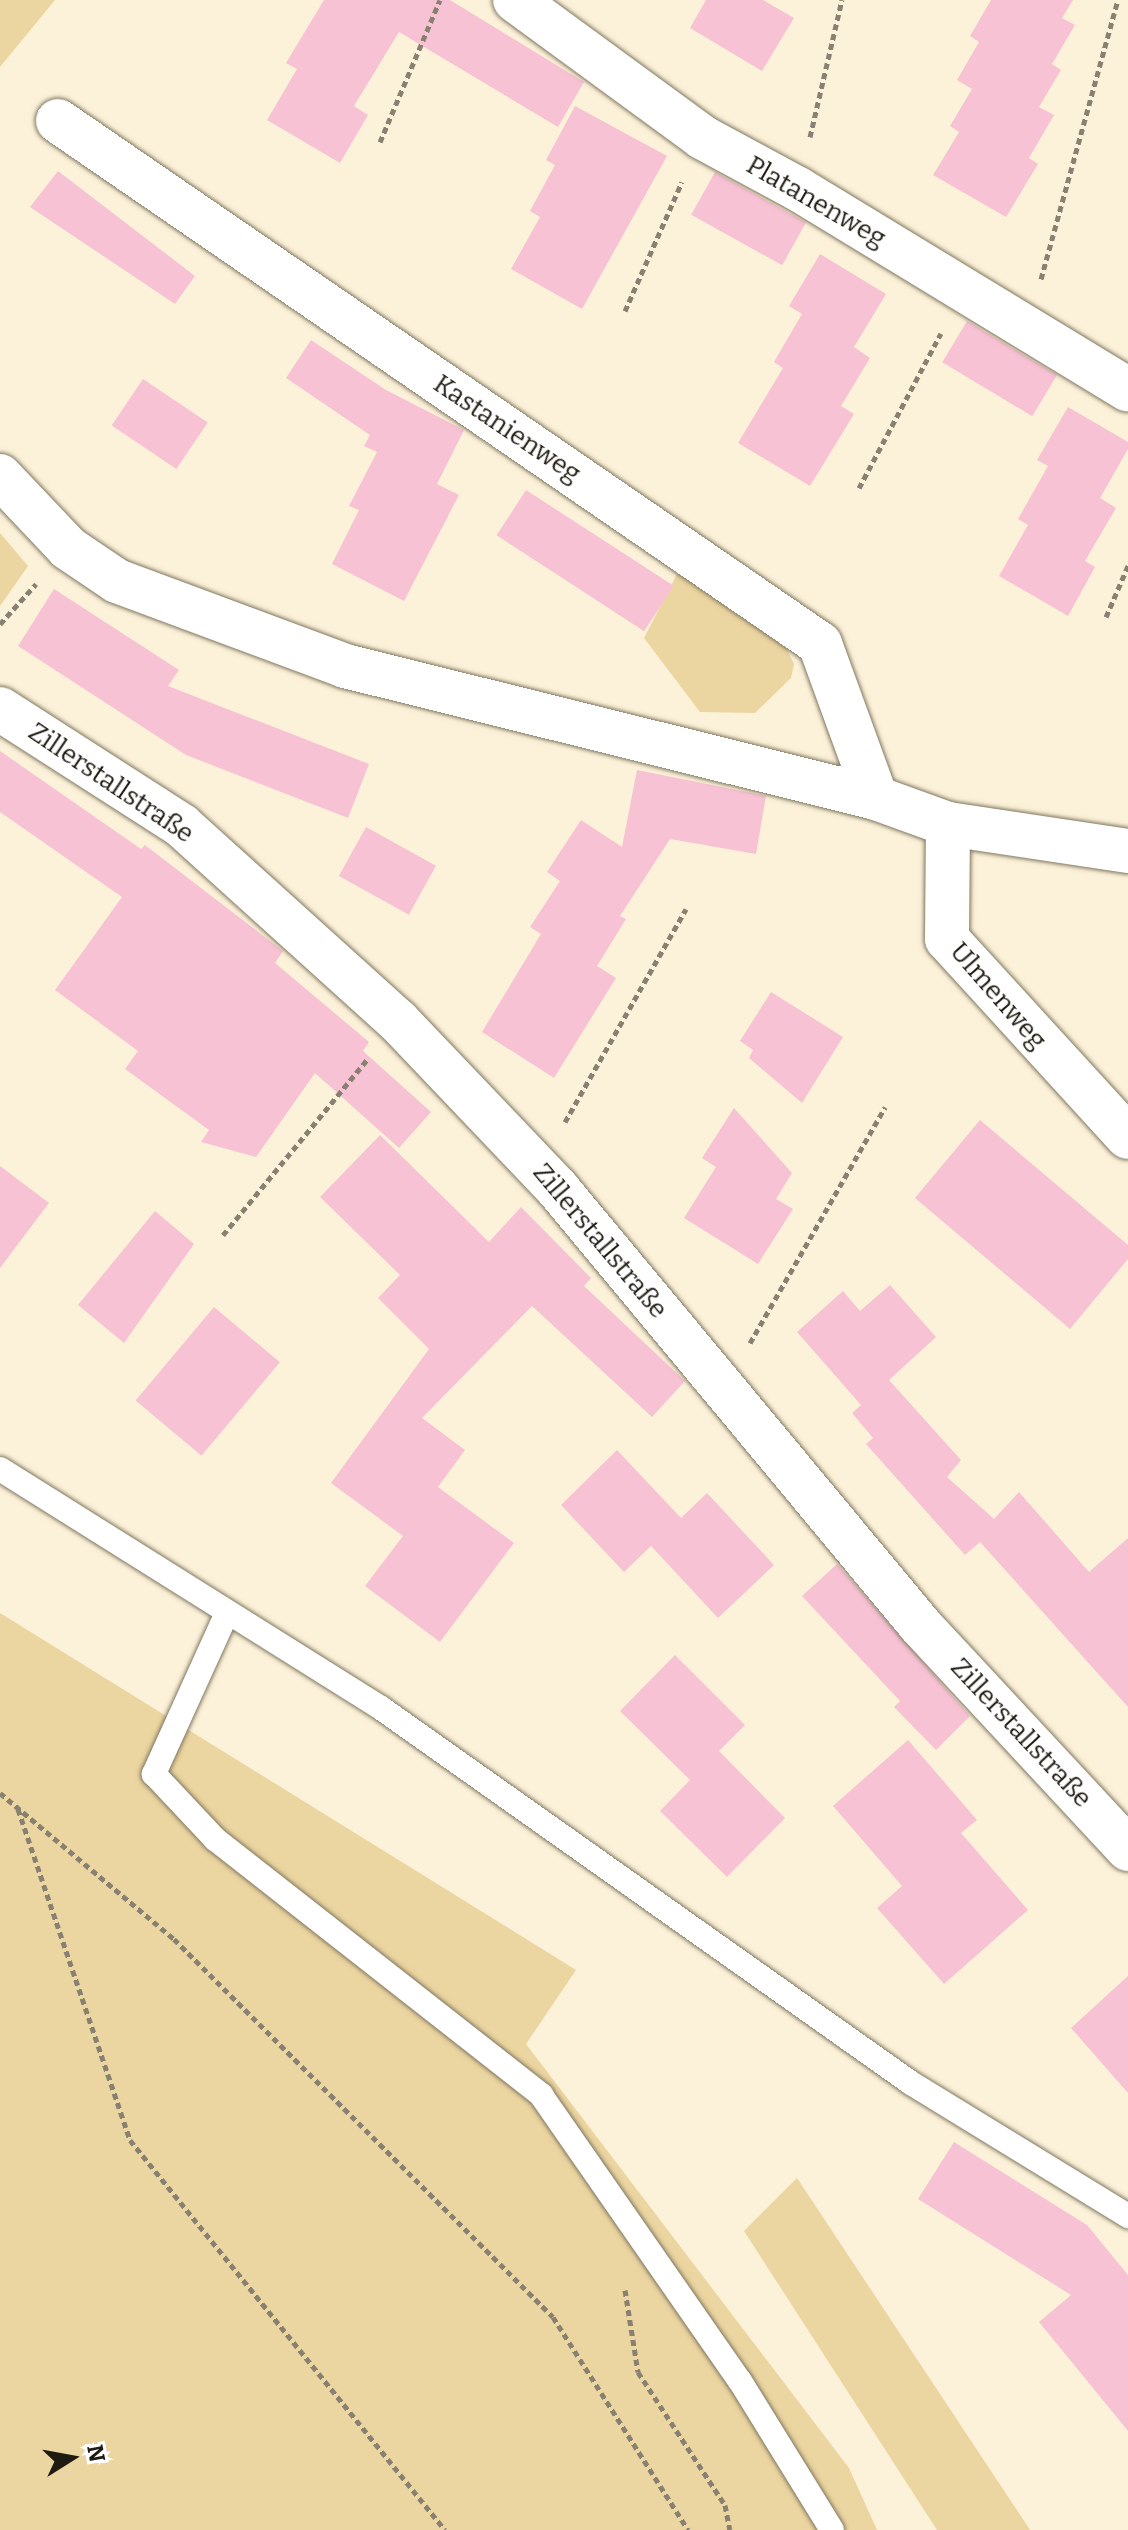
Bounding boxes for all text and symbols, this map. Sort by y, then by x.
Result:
street label: Platanenweg [741,150,891,254]
street label: Kastanienweg [428,368,586,490]
street label: Zillerstallstraße [23,716,199,850]
street label: Ulmenweg [943,936,1053,1056]
street label: Zillerstallstraße [526,1157,674,1325]
street label: Zillerstallstraße [944,1652,1098,1814]
north arrow [32,2418,112,2498]
text: N [81,2442,111,2464]

